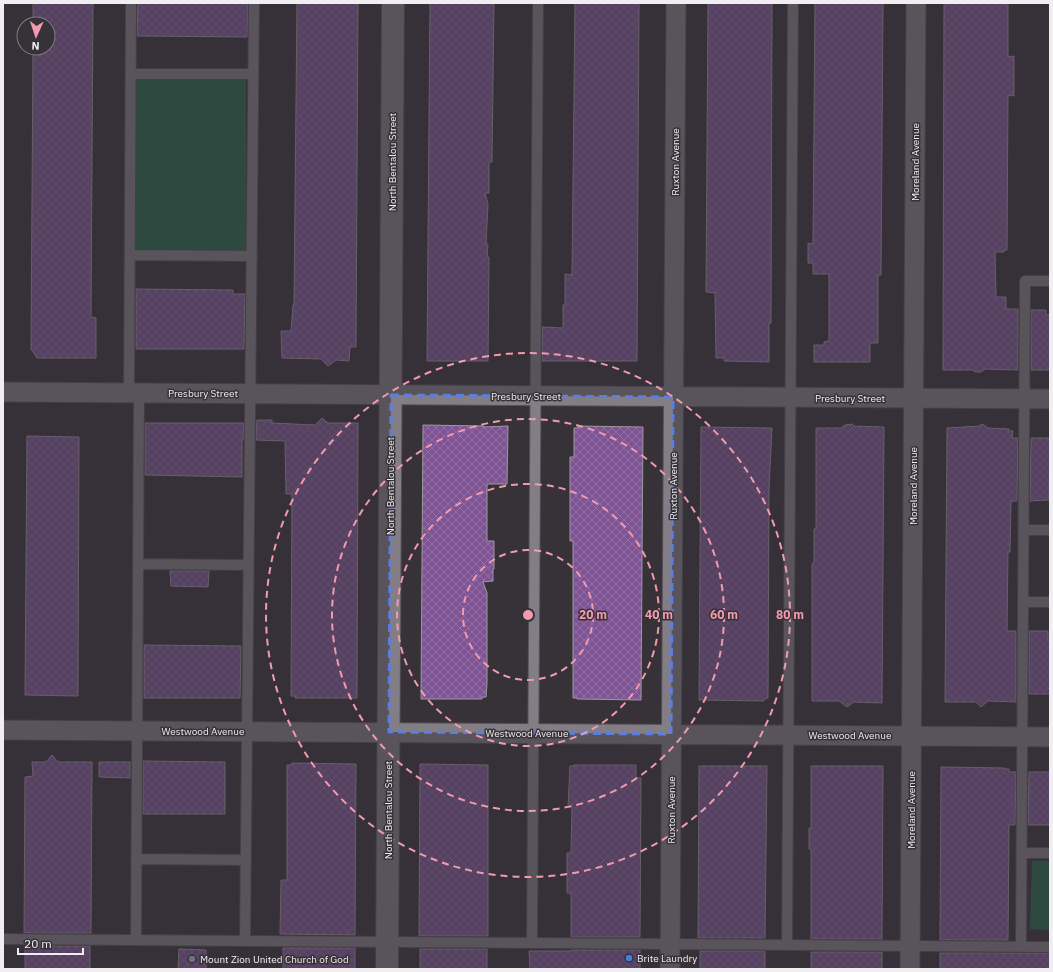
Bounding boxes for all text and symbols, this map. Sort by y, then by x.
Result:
north arrow [16,16,56,56]
text: N [31,39,40,53]
street label: North Bentalou Street [386,112,399,211]
street label: Moreland Avenue [909,122,922,201]
street label: Ruxton Avenue [669,128,682,196]
street label: Presbury Street [168,387,238,400]
street label: Presbury Street [491,390,561,403]
street label: Presbury Street [815,392,885,405]
street label: North Bentalou Street [384,436,397,535]
street label: Moreland Avenue [907,446,920,525]
street label: Ruxton Avenue [667,452,680,520]
text: 20 m [579,607,607,622]
text: 40 m [645,607,673,622]
text: 60 m [710,607,738,622]
text: 80 m [776,607,804,622]
centre of rings [521,608,535,622]
street label: Westwood Avenue [162,725,245,738]
street label: Westwood Avenue [486,727,569,740]
street label: Westwood Avenue [809,729,892,742]
street label: North Bentalou Street [382,760,395,859]
street label: Moreland Avenue [905,770,918,849]
street label: Ruxton Avenue [665,776,678,844]
scale bar [18,930,83,956]
text: 20 m [24,936,52,951]
place label: Brite Laundry [637,952,697,965]
place label: Mount Zion United Church of God [200,953,349,966]
marker: Brite Laundry [624,953,634,963]
marker: Mount Zion United Church of God [187,954,197,964]

